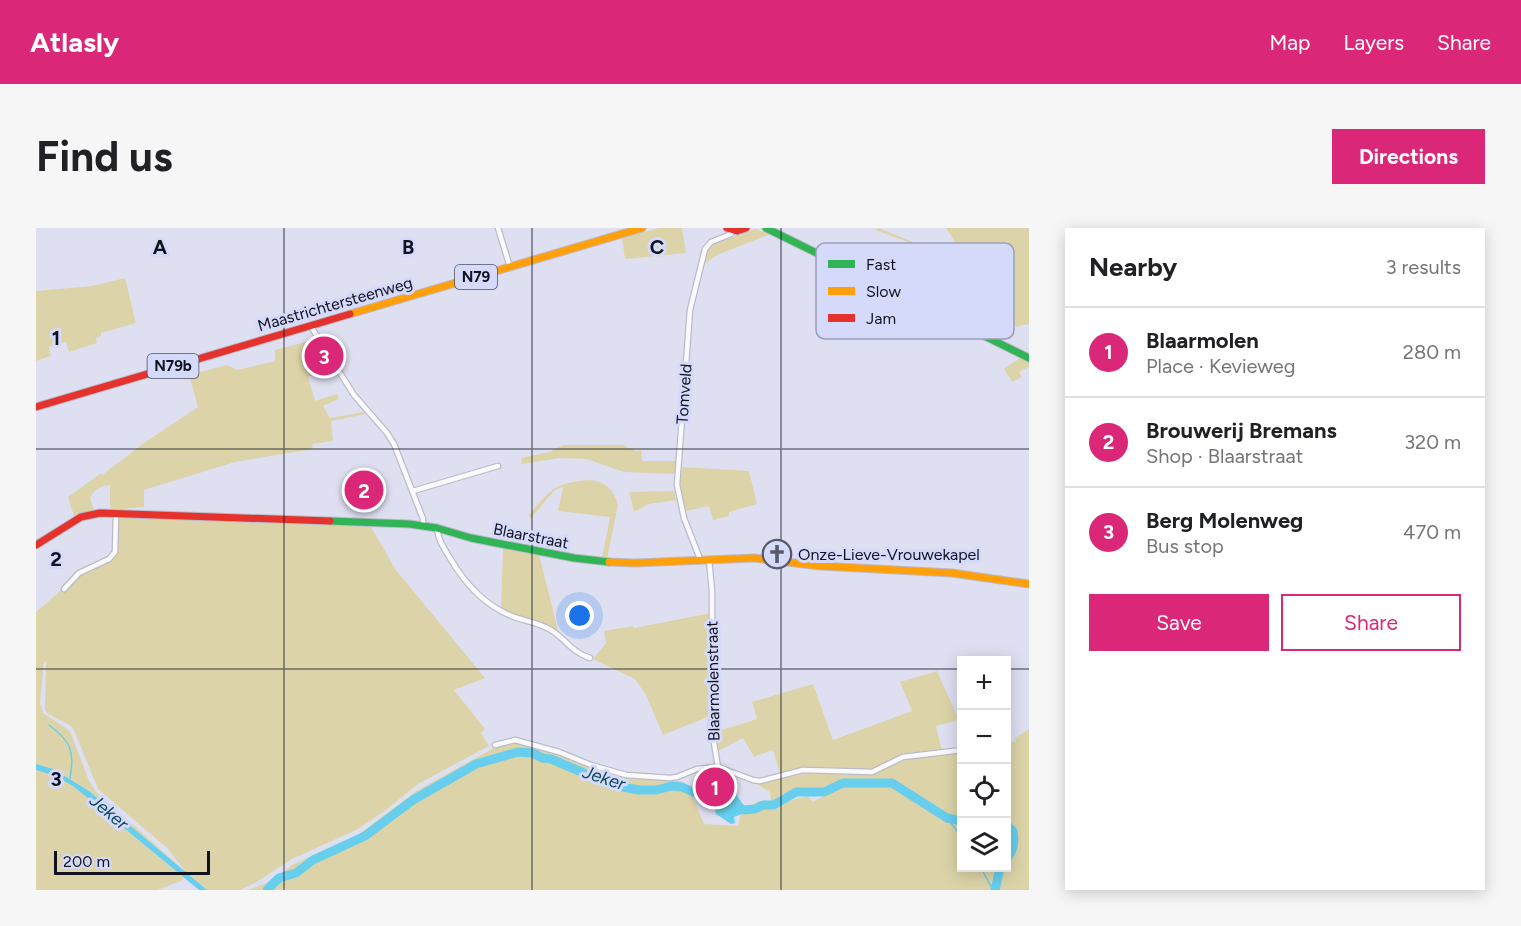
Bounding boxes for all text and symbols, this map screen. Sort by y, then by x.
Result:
text: Atlasly [30,25,119,59]
text: Map [1270,30,1310,55]
text: Layers [1343,30,1404,55]
text: Share [1437,30,1491,55]
button: Directions [1332,129,1485,184]
text: Find us [36,131,173,182]
text: A [153,235,168,259]
text: B [402,235,414,259]
text: C [650,235,664,259]
legend [816,243,1014,339]
text: Nearby [1089,251,1177,283]
text: Fast [866,255,896,274]
text: 3 results [1386,255,1461,279]
road number: N79 [455,265,497,289]
street label: Maastrichtersteenweg [255,273,415,335]
text: Slow [866,282,901,301]
text: Jam [866,309,896,328]
text: 1 [52,326,60,350]
text: Blaarmolen [1146,327,1259,354]
pin: 3 [304,334,344,378]
text: 1 [1104,340,1113,364]
text: 280 m [1403,340,1461,364]
road number: N79b [148,354,198,378]
text: Place · Kevieweg [1146,354,1295,378]
street label: Tomveld [672,363,696,425]
text: Brouwerij Bremans [1146,417,1337,444]
text: 2 [1103,430,1114,454]
text: 320 m [1404,430,1461,454]
text: Shop · Blaarstraat [1146,444,1303,468]
pin: 2 [344,468,384,512]
text: Berg Molenweg [1146,507,1303,534]
street label: Blaarstraat [492,519,570,553]
text: 3 [1103,520,1114,544]
text: 470 m [1403,520,1461,544]
text: Bus stop [1146,534,1224,558]
church icon: Onze-Lieve-Vrouwekapel [761,538,793,570]
place label: Onze-Lieve-Vrouwekapel [798,545,980,564]
text: 2 [50,547,62,571]
button: Save [1089,594,1269,651]
button: Share [1281,594,1461,651]
your location [565,601,594,630]
street label: Blaarmolenstraat [702,621,724,741]
map controls [957,656,1011,872]
button: + [957,656,1011,710]
button: − [957,710,1011,764]
water label: Jeker [579,760,629,795]
pin: 1 [696,764,734,810]
button: locate [957,764,1011,818]
text: 3 [50,767,62,791]
water label: Jeker [84,789,133,835]
button: layers [957,818,1011,872]
scale bar [54,848,210,876]
text: 200 m [63,852,110,871]

